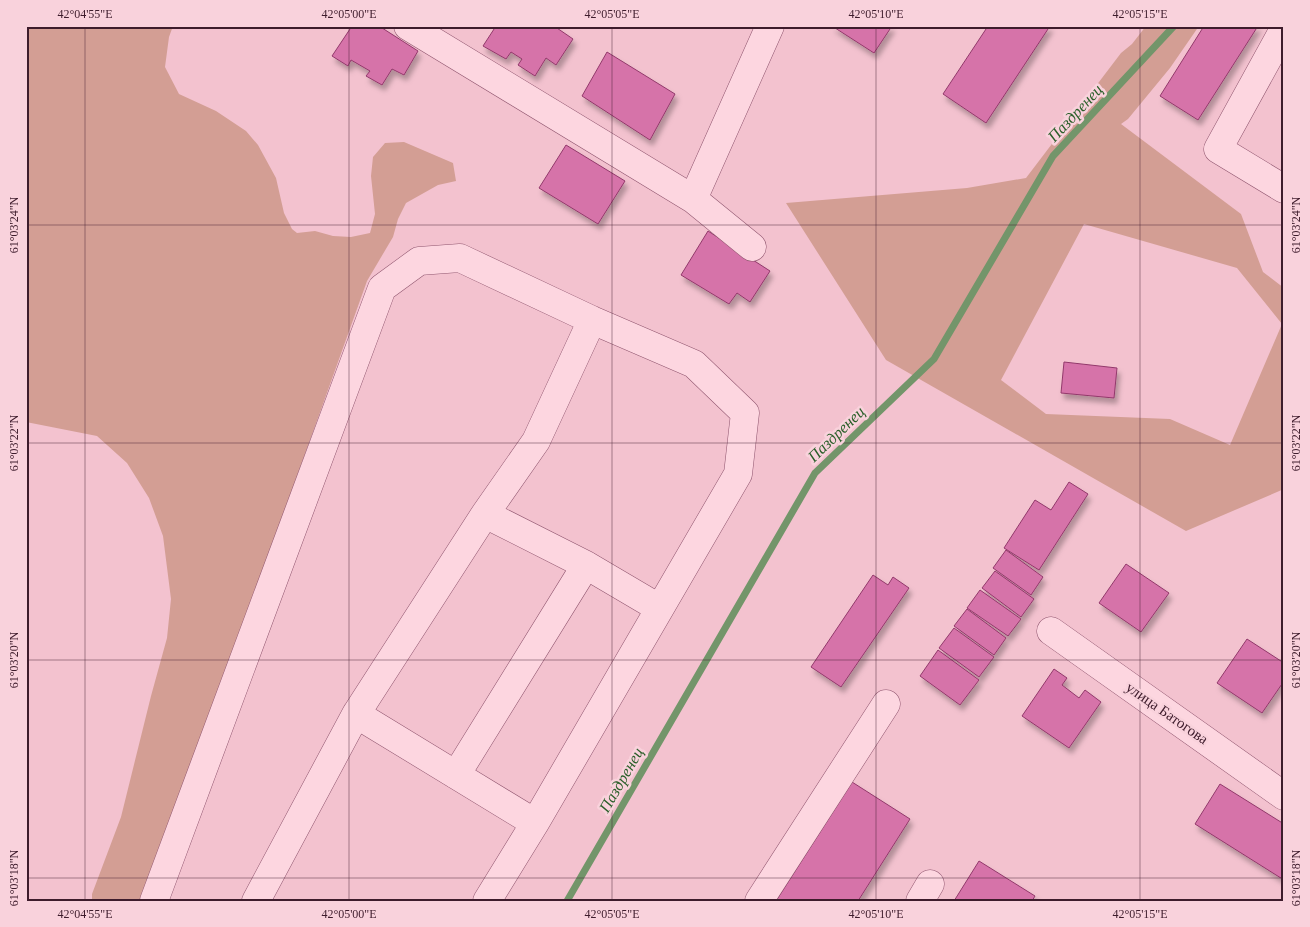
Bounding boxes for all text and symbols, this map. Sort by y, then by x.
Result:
text: 42°04'55"E [57,7,113,21]
text: 42°05'00"E [321,7,377,21]
text: 42°05'05"E [584,7,640,21]
text: 42°05'10"E [848,7,904,21]
text: 42°05'15"E [1112,7,1168,21]
water label: Паздренец [1044,81,1106,146]
text: 61°03'24"N [7,196,21,253]
text: 61°03'24"N [1289,196,1303,253]
water label: Паздренец [804,403,868,466]
text: 61°03'22"N [7,414,21,471]
text: 61°03'22"N [1289,414,1303,471]
text: 61°03'20"N [7,631,21,688]
text: 61°03'20"N [1289,631,1303,688]
street label: улица Батогова [1123,679,1211,747]
water label: Паздренец [595,745,647,817]
text: 61°03'18"N [7,849,21,906]
text: 61°03'18"N [1289,849,1303,906]
text: 42°04'55"E [57,907,113,921]
text: 42°05'00"E [321,907,377,921]
text: 42°05'05"E [584,907,640,921]
text: 42°05'10"E [848,907,904,921]
text: 42°05'15"E [1112,907,1168,921]

